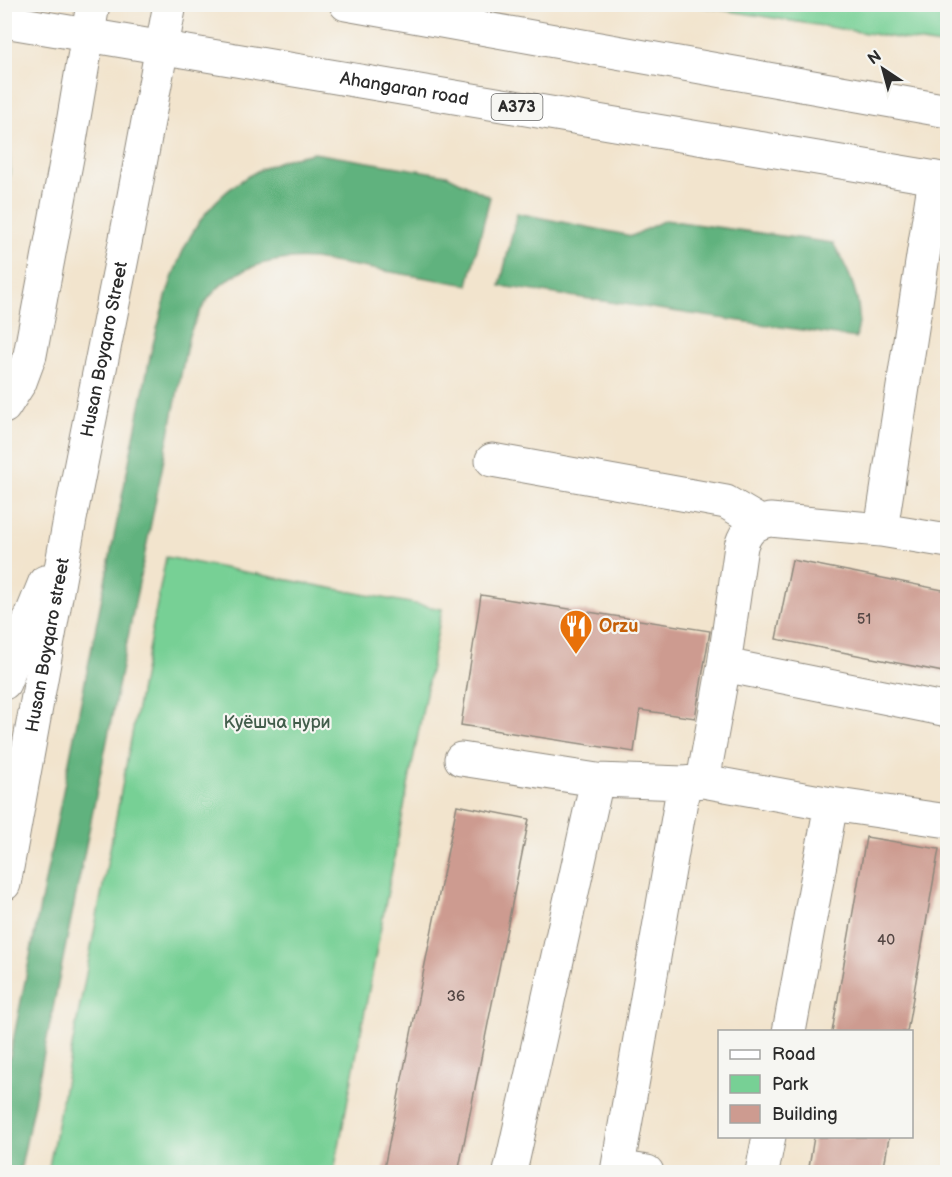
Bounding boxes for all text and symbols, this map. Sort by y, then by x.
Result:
north arrow [853,39,913,99]
text: N [865,47,886,69]
street label: Ahangaran road [338,67,470,110]
road number: A373 [492,94,542,120]
street label: Husan Boyqaro Street [76,259,132,439]
street label: Husan Boyqaro street [21,556,73,734]
restaurant icon: Orzu [558,608,594,655]
house number: 51 [857,610,871,629]
place label: Orzu [599,616,638,637]
park label: Куёшча нури [223,712,331,733]
house number: 40 [877,931,895,950]
house number: 36 [447,987,465,1006]
legend [718,1030,913,1138]
text: Road [772,1044,816,1065]
text: Park [772,1074,808,1095]
text: Building [772,1104,838,1125]

